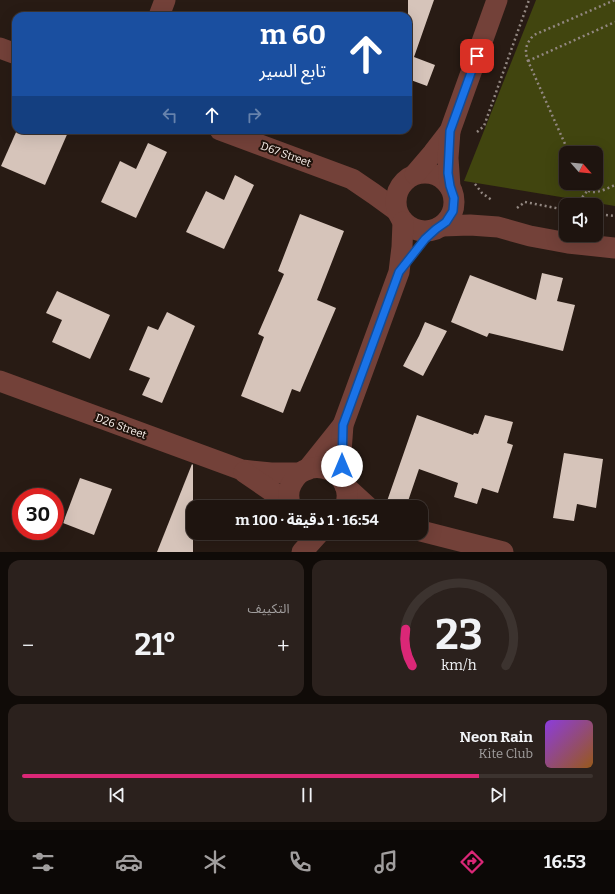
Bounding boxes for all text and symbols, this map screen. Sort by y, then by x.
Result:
text: 60 m [260,18,326,51]
icon: ahead [340,28,392,80]
pin [460,39,494,73]
icon: arrive [466,45,488,67]
text: تابع السير [259,60,326,82]
icon: left [159,104,181,126]
icon: ahead [201,104,223,126]
icon: right [243,104,265,126]
street label: D67 Street [259,139,313,170]
north arrow [559,146,603,190]
map controls [559,146,603,242]
button: sound [559,198,603,242]
street label: D26 Street [93,411,148,442]
position arrow [321,445,363,487]
speed limit sign: 30 [12,488,64,540]
text: 16:54 · 1 دقيقة · 100 m [235,511,379,529]
text: التكييف [248,601,290,616]
text: 23 [436,610,483,660]
text: 21° [135,627,176,663]
text: − [22,632,34,659]
text: + [277,632,290,659]
text: km/h [442,657,477,674]
text: Neon Rain [460,728,533,746]
text: Kite Club [479,746,533,761]
icon: previous [106,784,128,806]
icon: pause [296,784,318,806]
icon: next [487,784,509,806]
icon: filters [29,848,57,876]
icon: car [115,848,143,876]
icon: climate [201,848,229,876]
icon: phone [286,848,314,876]
icon: music [372,848,400,876]
icon: directions [458,848,486,876]
text: 16:53 [544,851,586,873]

